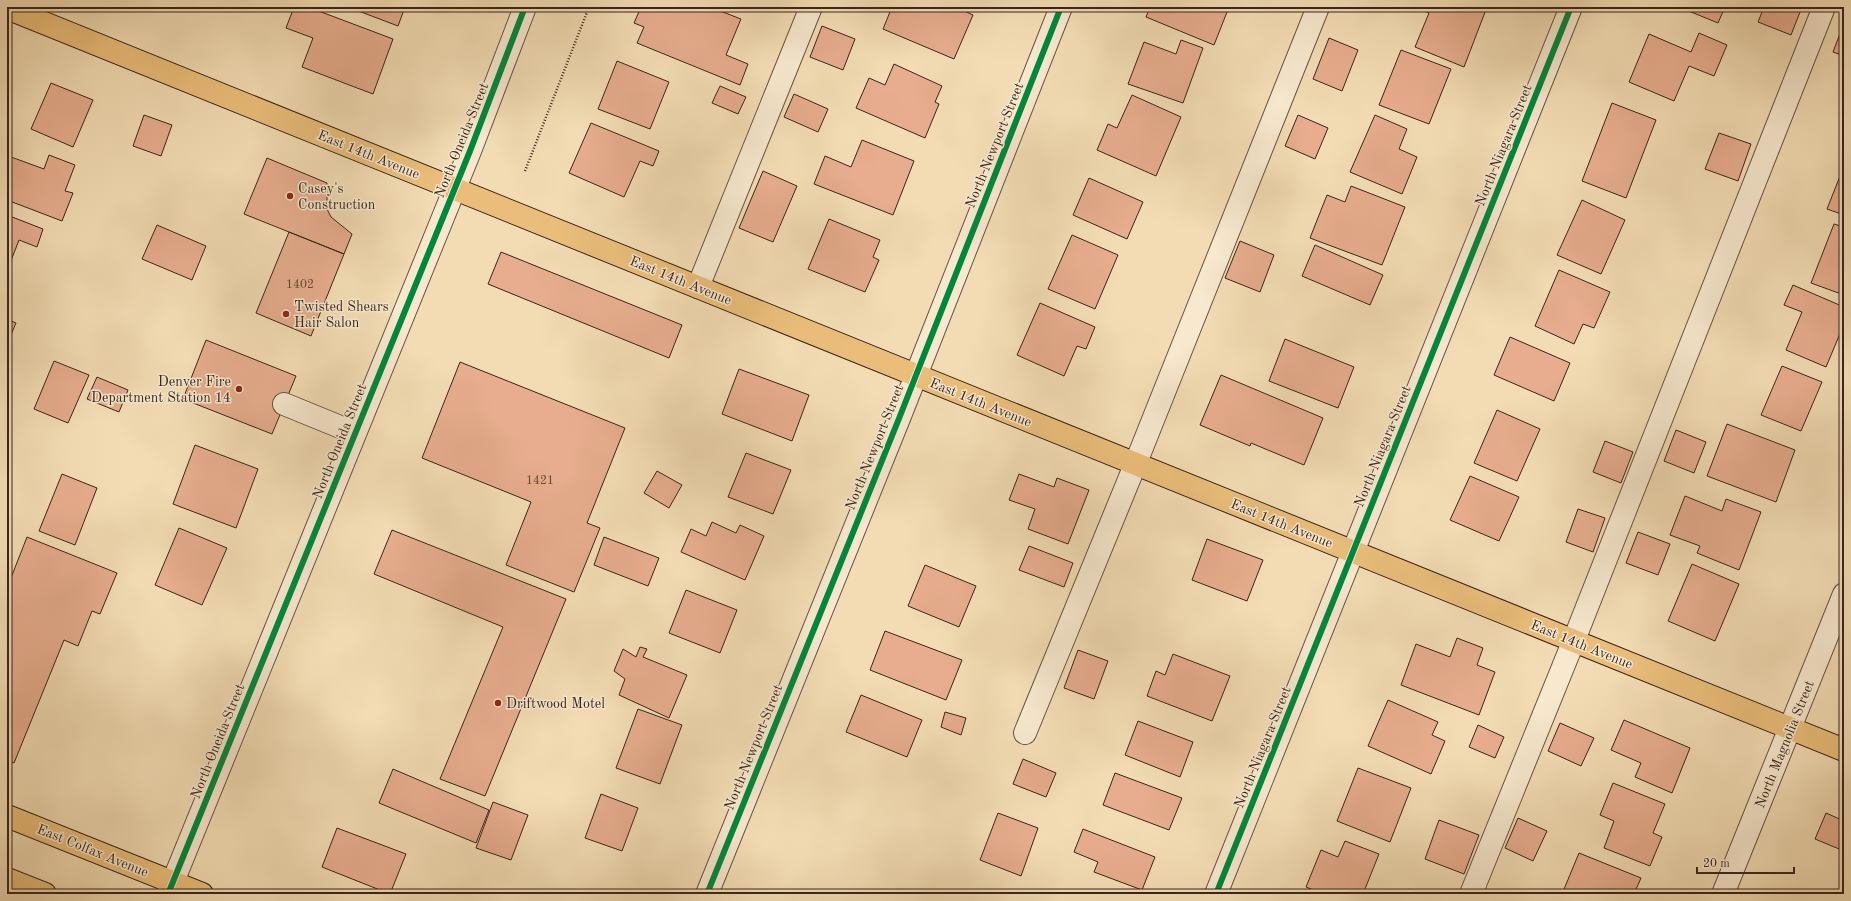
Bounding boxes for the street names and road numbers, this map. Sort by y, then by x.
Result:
street label: North Oneida Street [432,81,491,200]
street label: North Newport Street [963,81,1027,210]
street label: North Niagara Street [1473,83,1535,208]
street label: East 14th Avenue [316,128,422,182]
street label: East 14th Avenue [628,254,734,308]
street label: East 14th Avenue [928,376,1034,430]
street label: North Oneida Street [310,382,369,501]
street label: North Newport Street [843,383,907,512]
street label: North Niagara Street [1352,384,1414,509]
street label: East 14th Avenue [1229,497,1335,551]
street label: East 14th Avenue [1529,618,1635,672]
street label: North Magnolia Street [1753,679,1817,810]
street label: North Oneida Street [188,682,247,801]
street label: North Newport Street [722,683,786,812]
street label: North Niagara Street [1232,685,1294,810]
street label: East Colfax Avenue [35,822,150,880]

